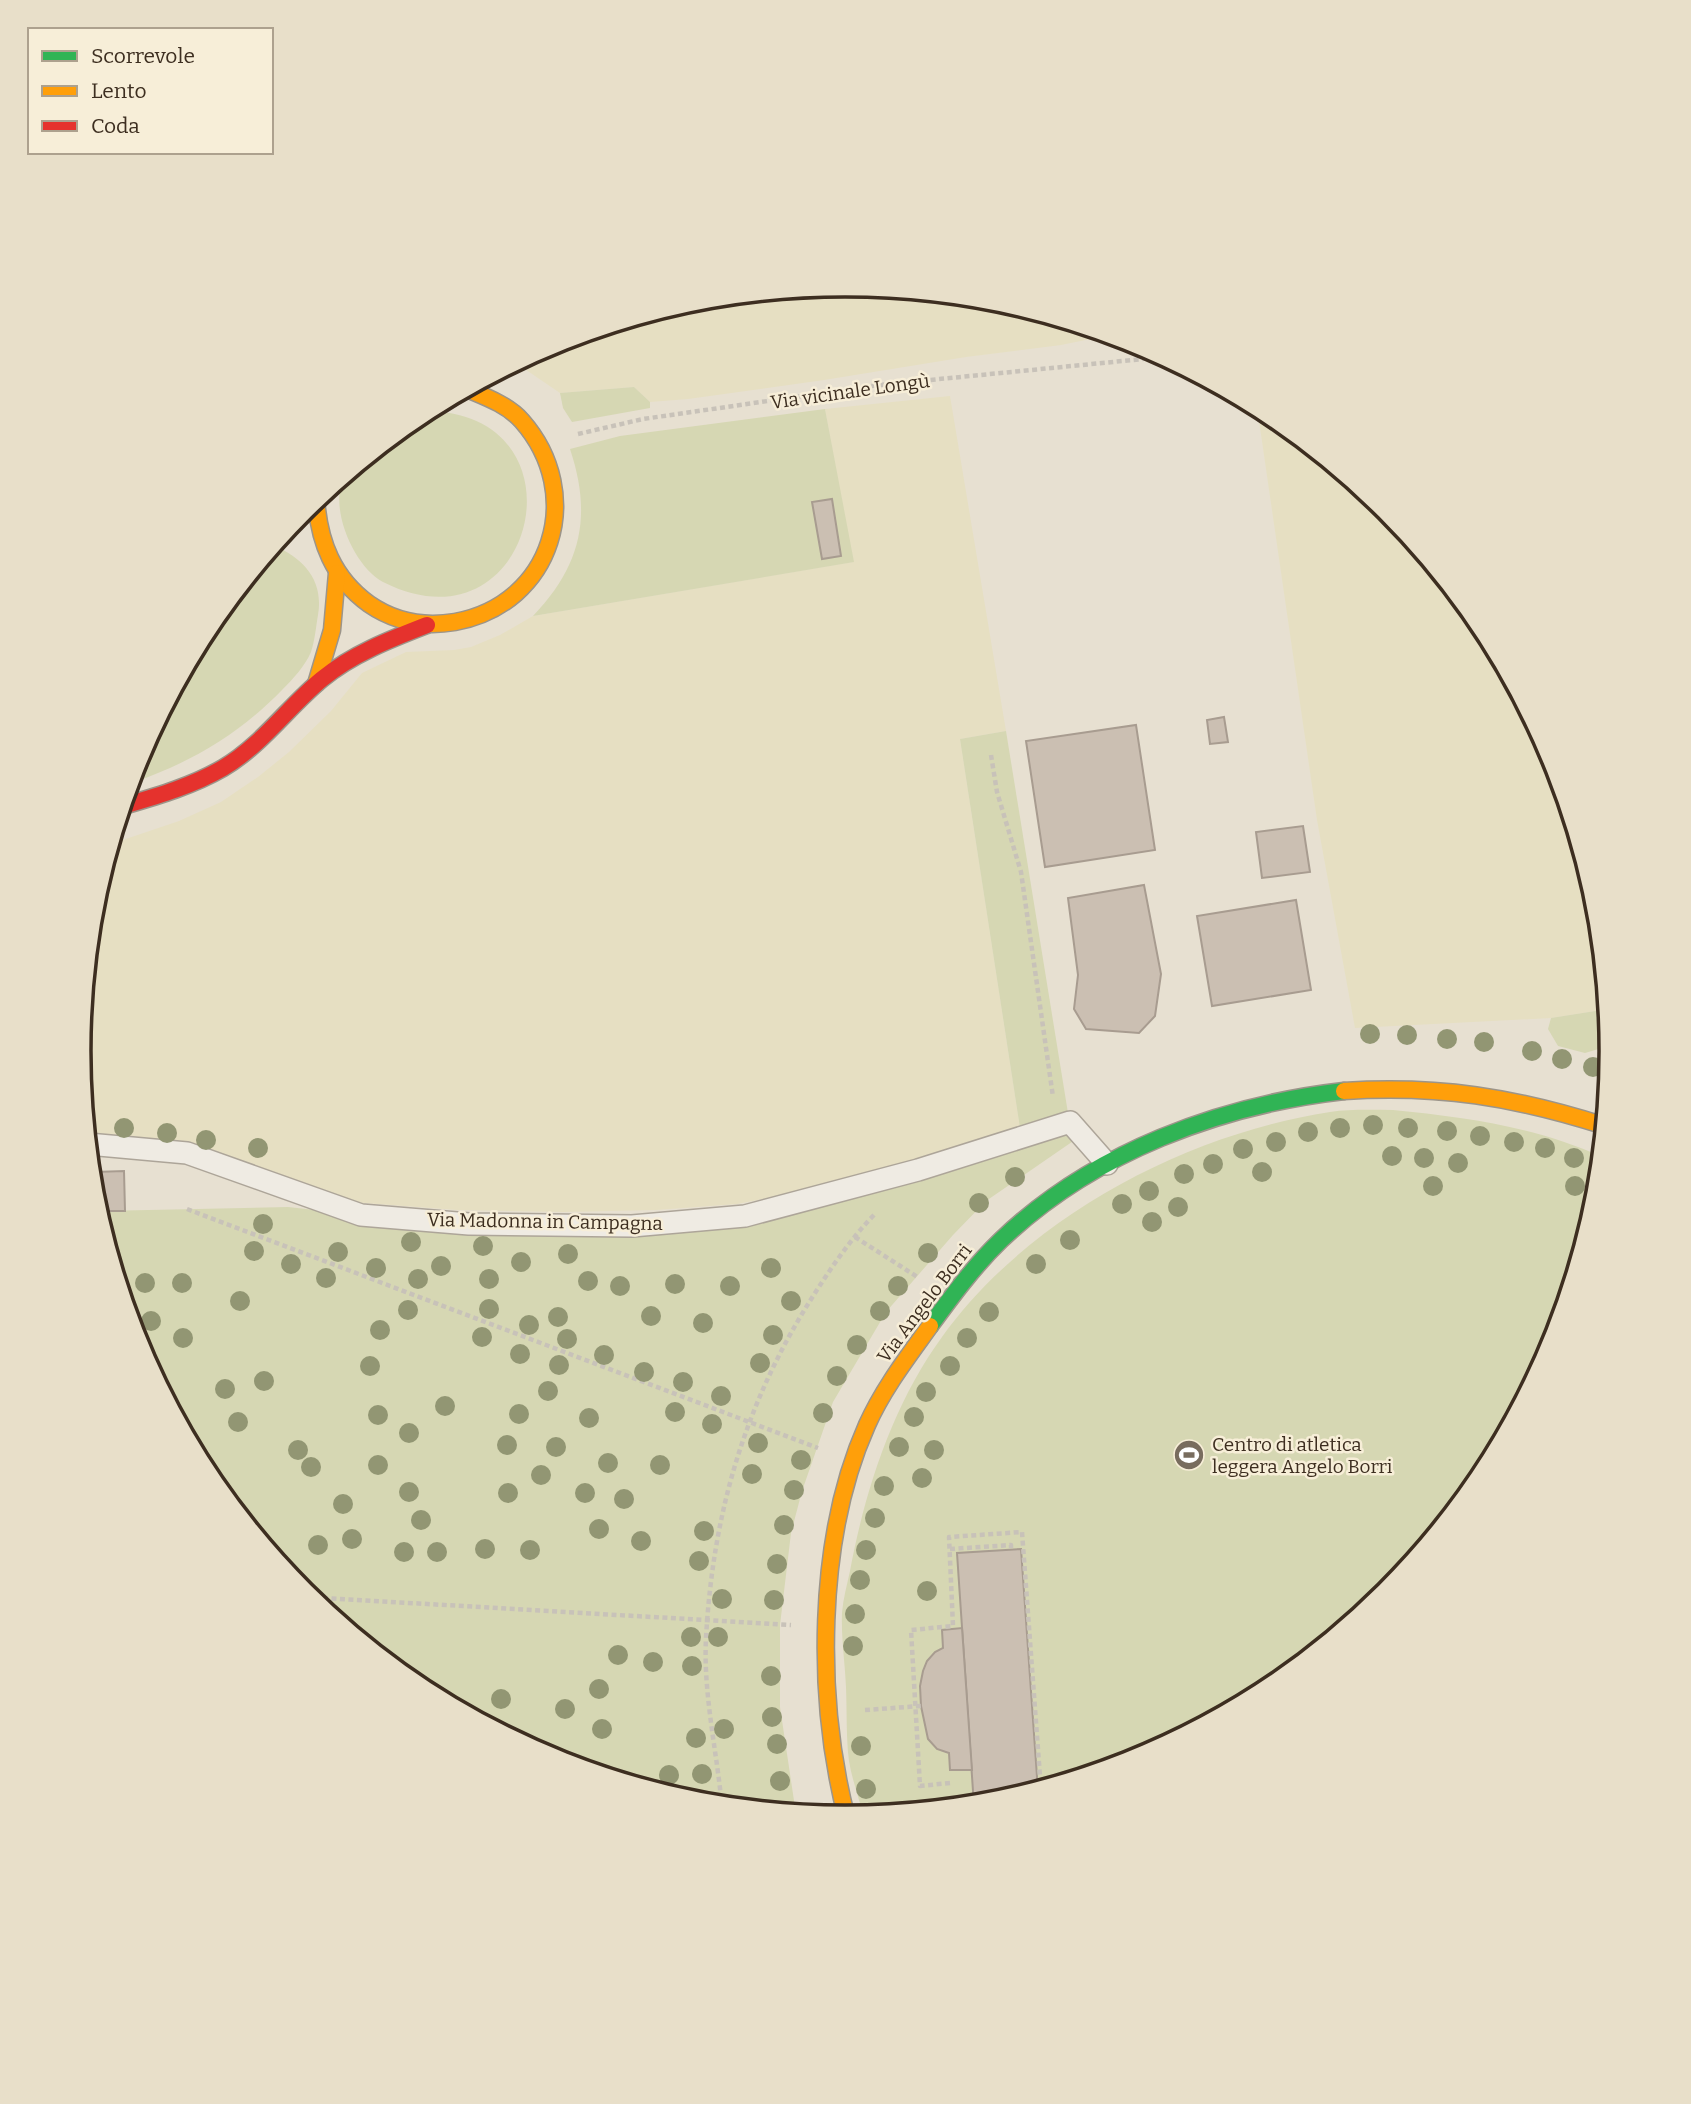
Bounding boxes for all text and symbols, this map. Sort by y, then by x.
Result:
legend [28,28,273,154]
text: Scorrevole [91,43,195,69]
text: Lento [91,78,147,104]
text: Coda [91,113,140,139]
street label: Via vicinale Longù [769,369,931,414]
street label: Via Madonna in Campagna [427,1208,664,1235]
street label: Via Angelo Borri [872,1239,977,1367]
place label: Centro di atletica leggera Angelo Borri [1212,1433,1393,1478]
sports icon: Centro di atletica leggera Angelo Borri [1172,1438,1206,1472]

